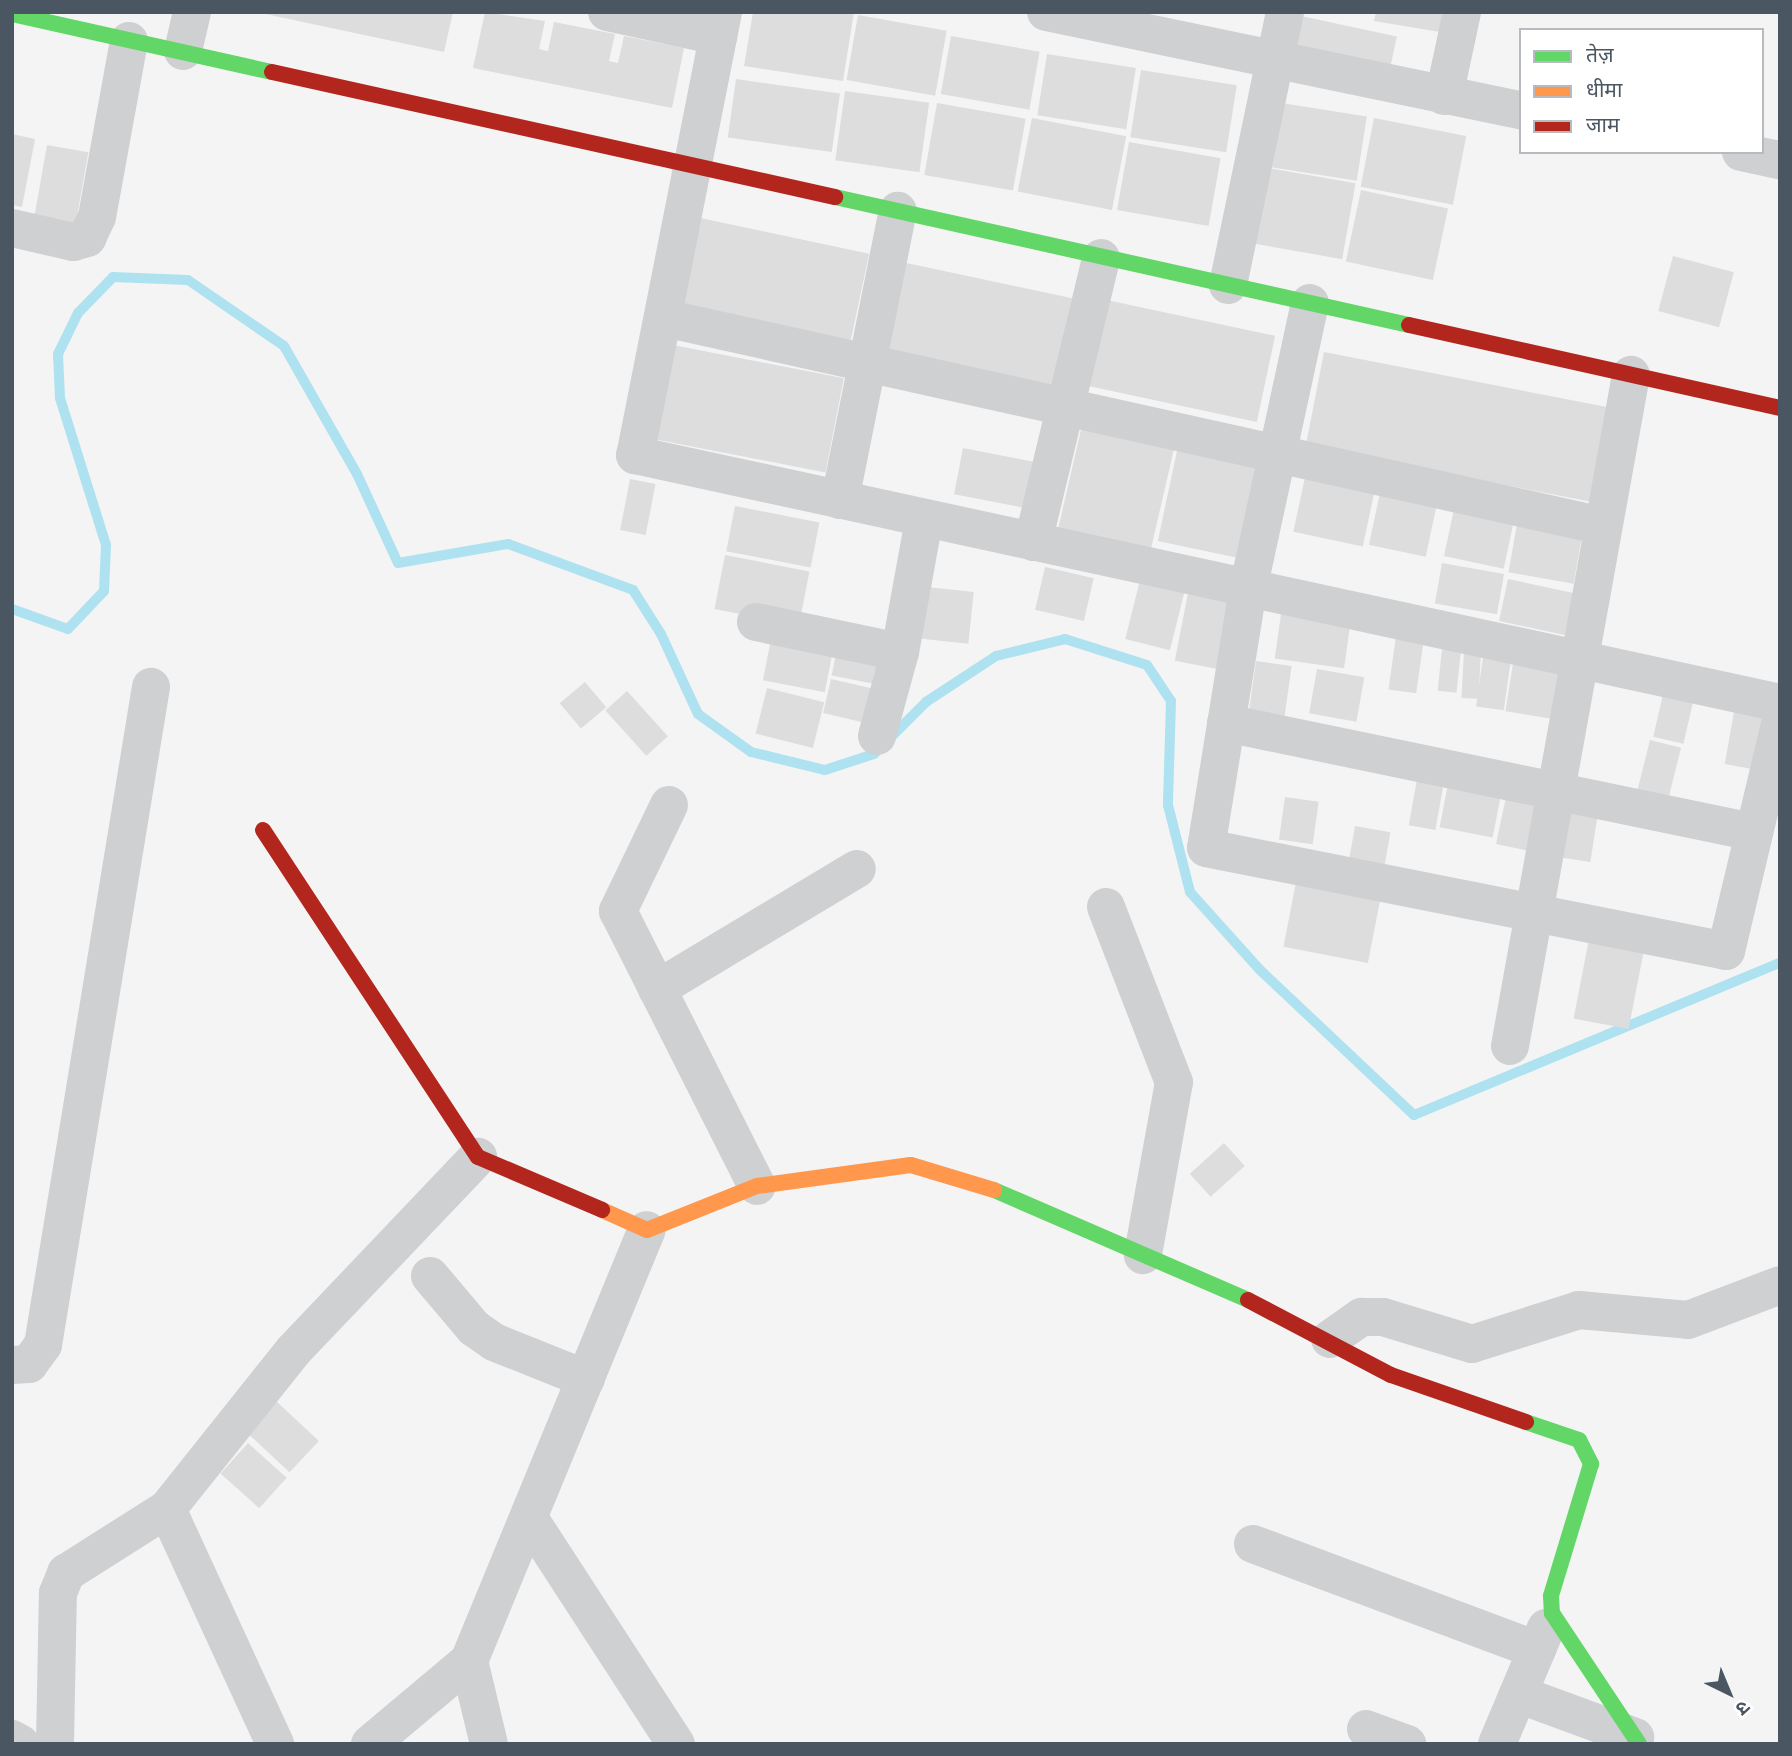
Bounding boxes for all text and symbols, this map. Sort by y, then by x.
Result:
legend [1519,28,1764,154]
text: तेज़ [1586,42,1614,66]
text: धीमा [1586,77,1622,101]
text: जाम [1586,112,1620,136]
north arrow [1694,1658,1764,1728]
text: उ [1732,1697,1755,1720]

